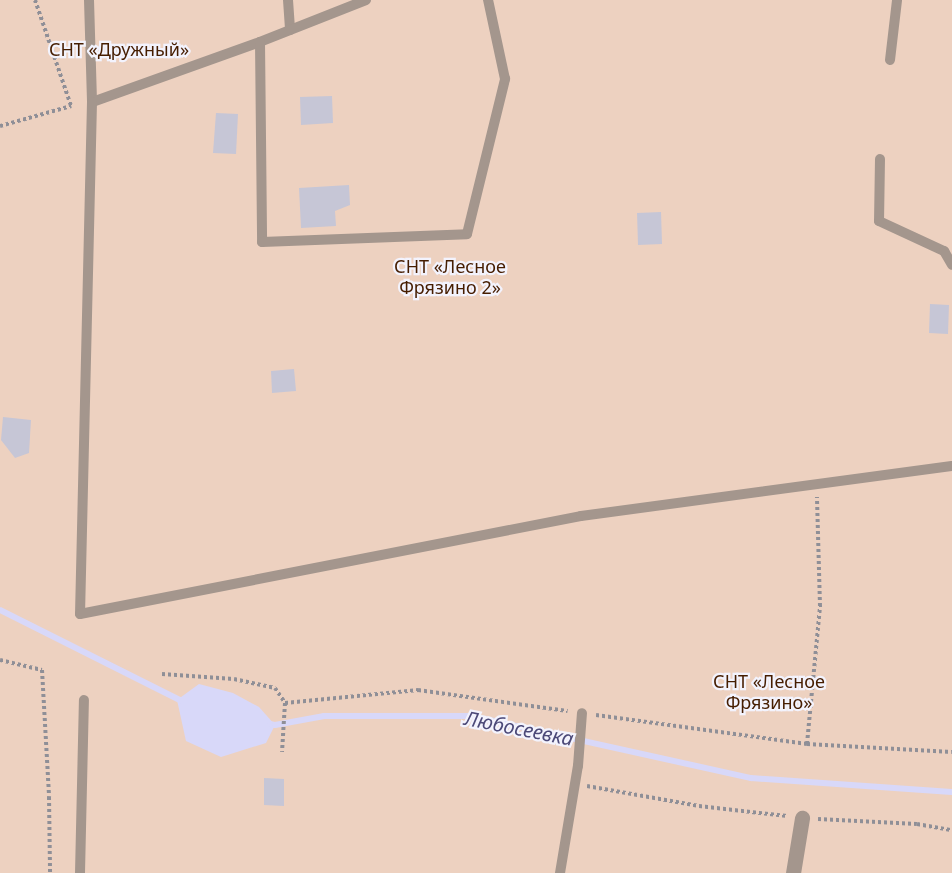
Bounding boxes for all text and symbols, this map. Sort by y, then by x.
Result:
park label: СНТ «Дружный» [49,38,189,60]
park label: СНТ «Лесное Фрязино 2» [394,256,506,298]
park label: СНТ «Лесное Фрязино» [713,671,825,714]
water label: Любосеевка [462,706,576,750]

